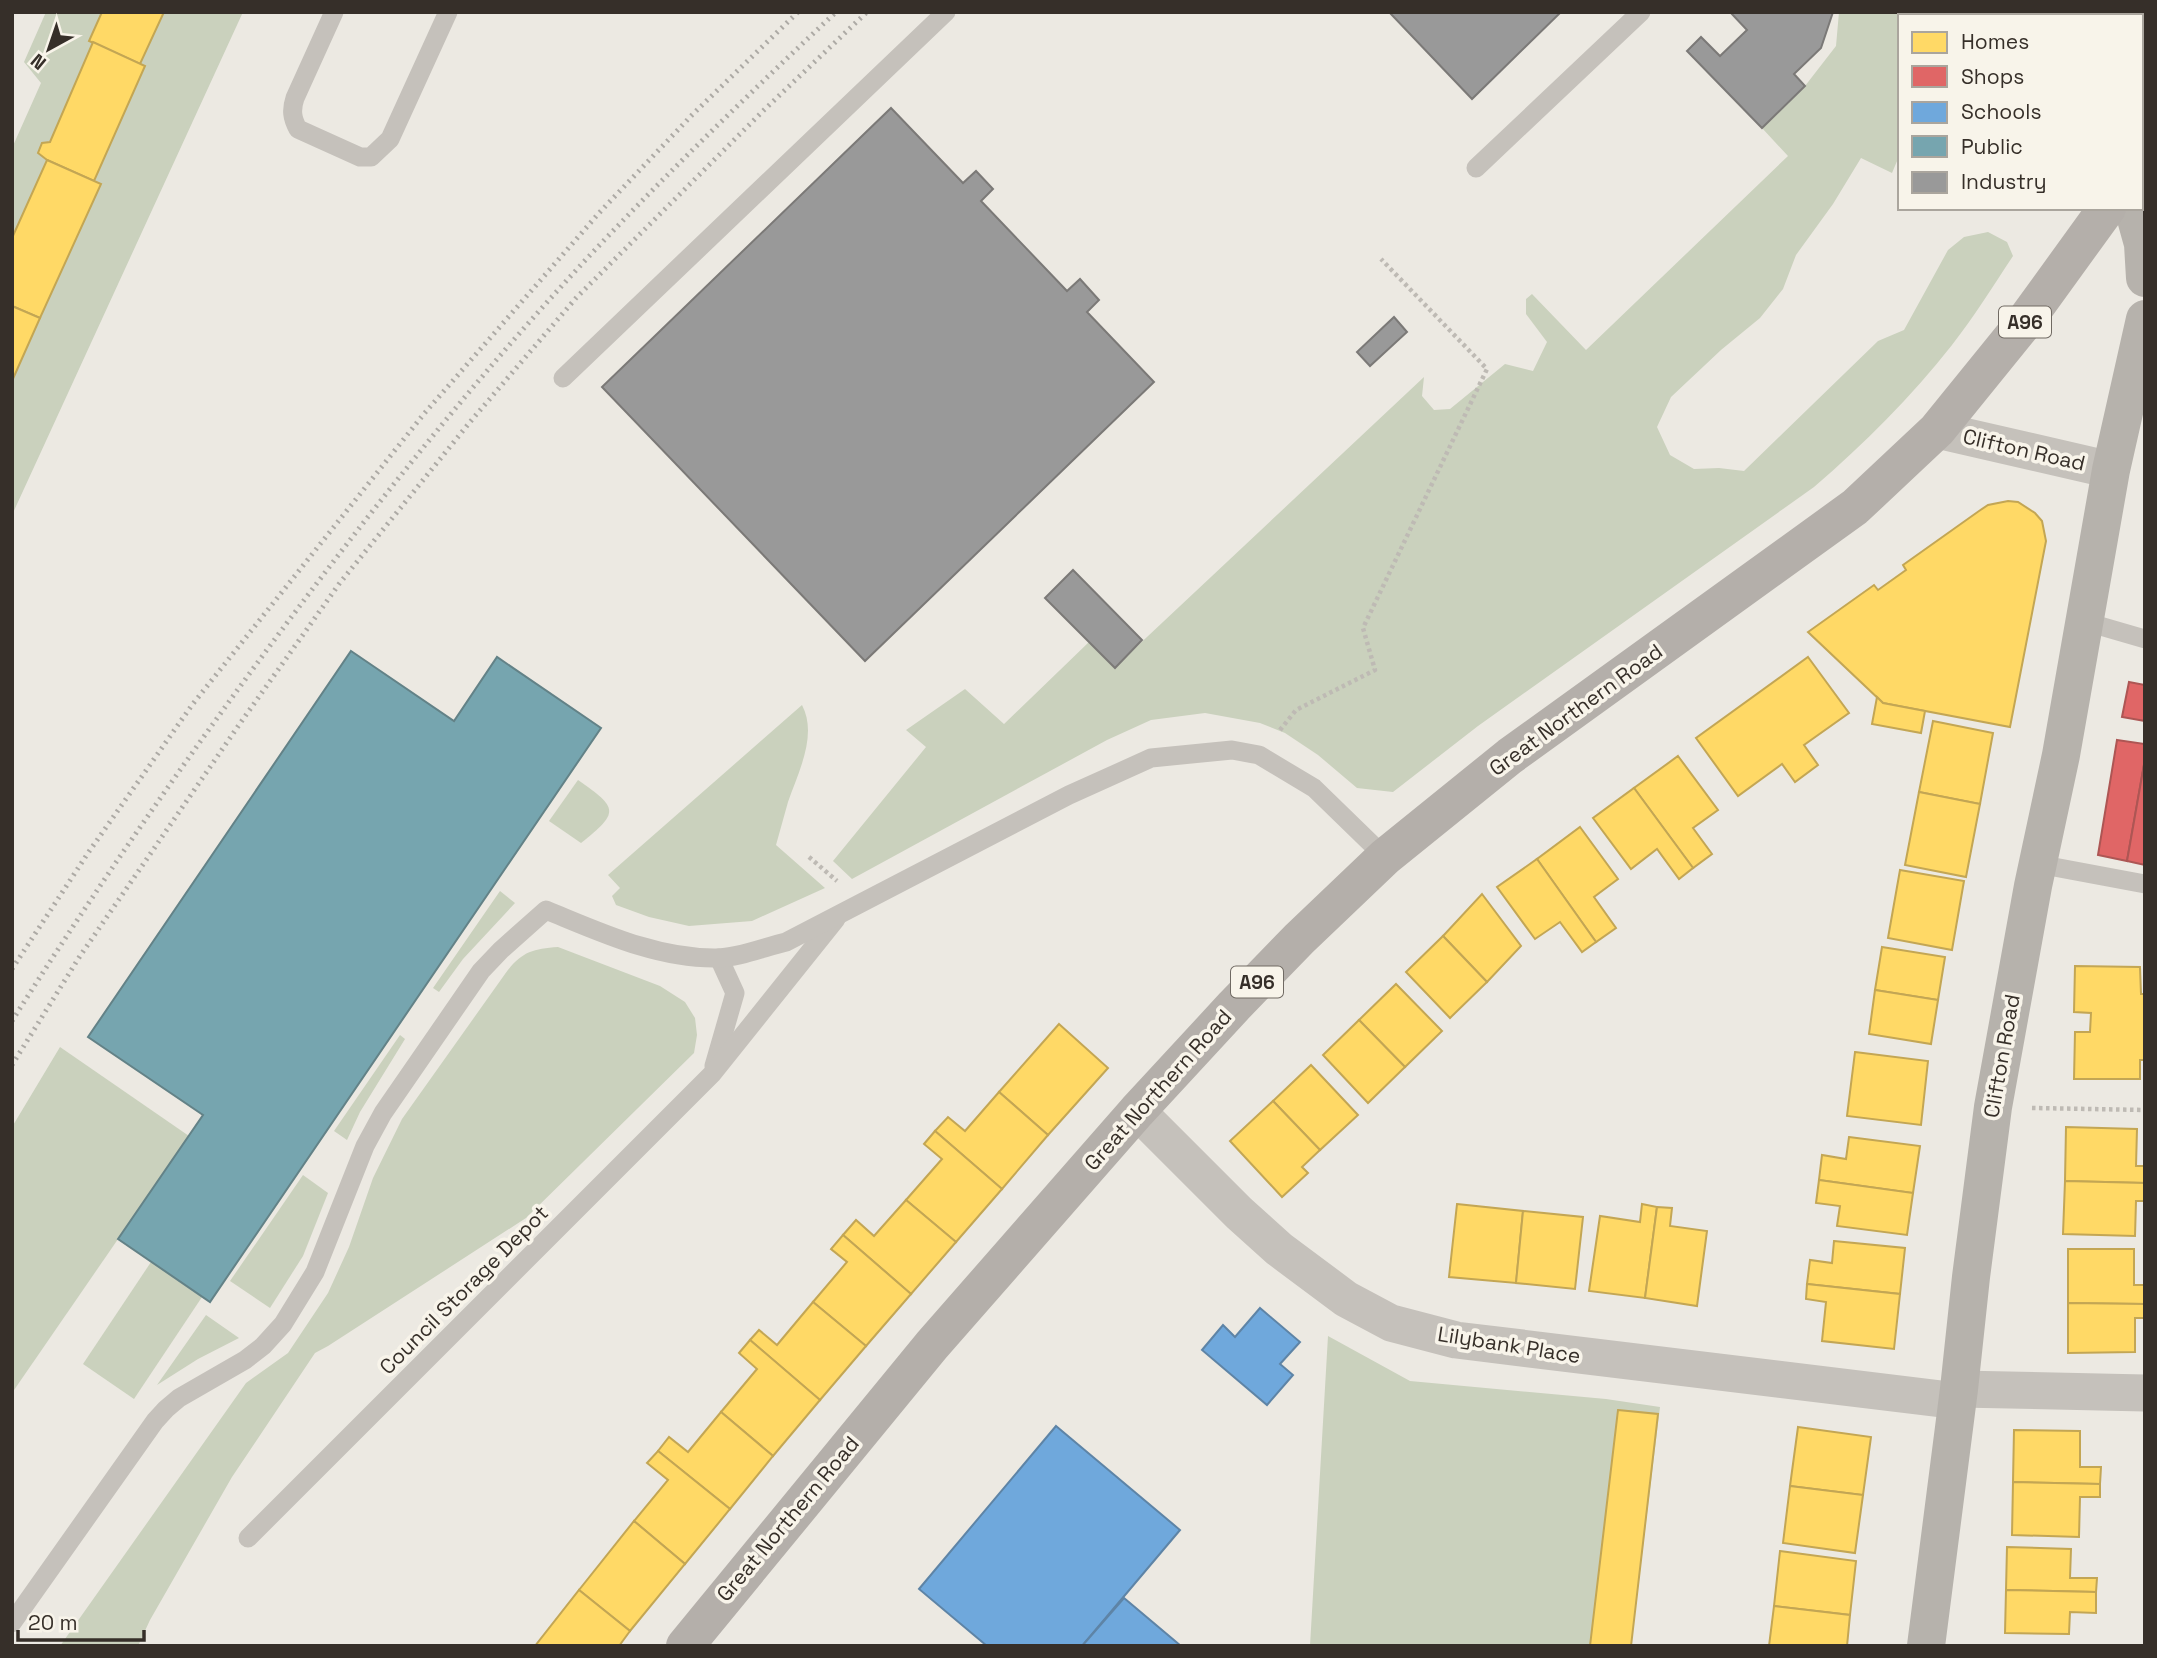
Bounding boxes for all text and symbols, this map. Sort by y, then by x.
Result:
north arrow [14,14,84,84]
legend [1898,14,2143,210]
text: Homes [1961,28,2029,55]
text: N [25,48,51,75]
text: Shops [1961,63,2024,90]
text: Schools [1961,98,2041,125]
text: Public [1961,133,2023,160]
text: Industry [1961,168,2047,195]
road number: A96 [1999,306,2051,338]
street label: Clifton Road [1960,422,2088,477]
street label: Great Northern Road [1484,638,1668,782]
road number: A96 [1231,966,1283,998]
street label: Clifton Road [1977,992,2026,1120]
street label: Great Northern Road [1078,1003,1237,1176]
street label: Council Storage Depot [373,1199,554,1380]
street label: Lilybank Place [1436,1320,1582,1369]
street label: Great Northern Road [710,1430,865,1607]
scale bar [18,1598,144,1642]
text: 20 m [28,1609,78,1636]

